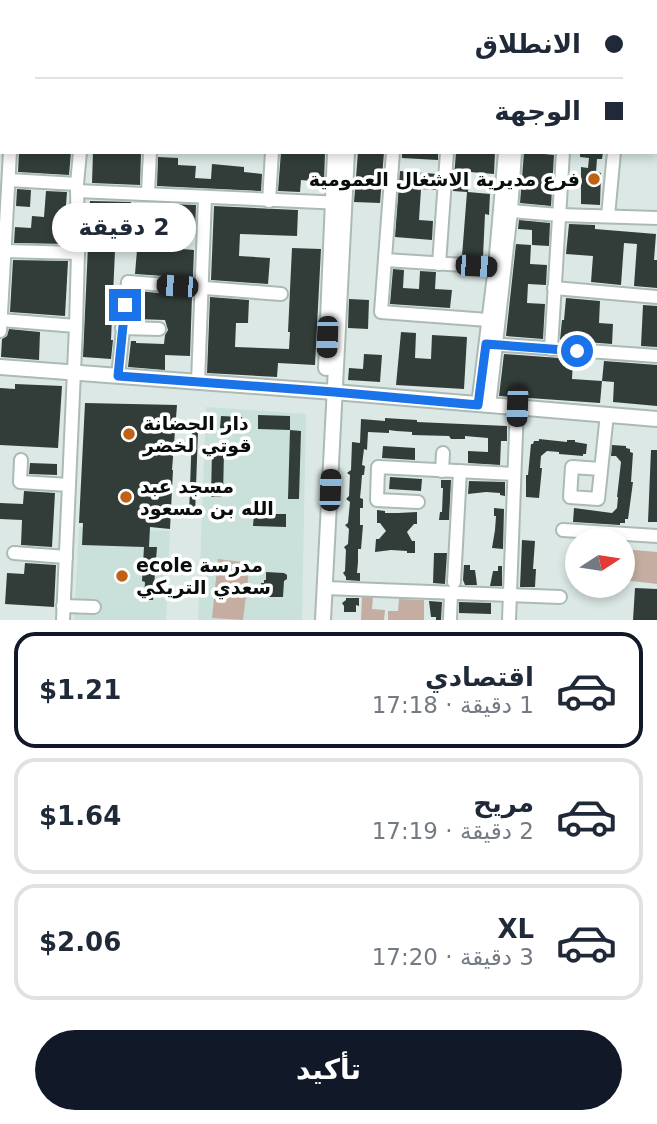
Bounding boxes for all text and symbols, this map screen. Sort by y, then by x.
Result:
text: الانطلاق [475,29,581,59]
text: الوجهة [494,96,581,126]
place label: فرع مديرية الاشغال العمومية [309,168,580,191]
marker: فرع مديرية الاشغال العمومية [586,171,602,187]
callout: 2 دقيقة [53,204,197,252]
text: 2 دقيقة [79,214,169,240]
car [455,254,498,278]
car [156,274,199,298]
route end [109,289,141,321]
car [316,316,339,358]
route start [561,335,593,367]
car [506,385,529,427]
place label: دار الحضانة قوتي لخضر [142,412,252,457]
marker: دار الحضانة قوتي لخضر [121,426,137,442]
car [319,469,342,511]
place label: مسجد عبد الله بن مسعود [140,475,274,520]
marker: مسجد عبد الله بن مسعود [118,489,134,505]
north arrow [565,528,635,598]
map controls [565,528,635,598]
place label: ecole مدرسة سعدي التريكي [136,554,271,600]
marker: ecole مدرسة سعدي التريكي [114,568,130,584]
icon: car [555,659,618,722]
text: اقتصادي [425,662,534,692]
text: $1.21 [39,675,121,705]
text: 1 دقيقة · 17:18 [372,692,534,718]
icon: car [555,785,618,848]
text: مريح [473,788,534,818]
text: $1.64 [39,801,121,831]
text: 2 دقيقة · 17:19 [372,818,534,844]
icon: car [555,911,618,974]
text: XL [497,914,534,944]
text: $2.06 [39,927,121,957]
text: 3 دقيقة · 17:20 [372,944,534,970]
button: تأكيد [35,1030,622,1110]

